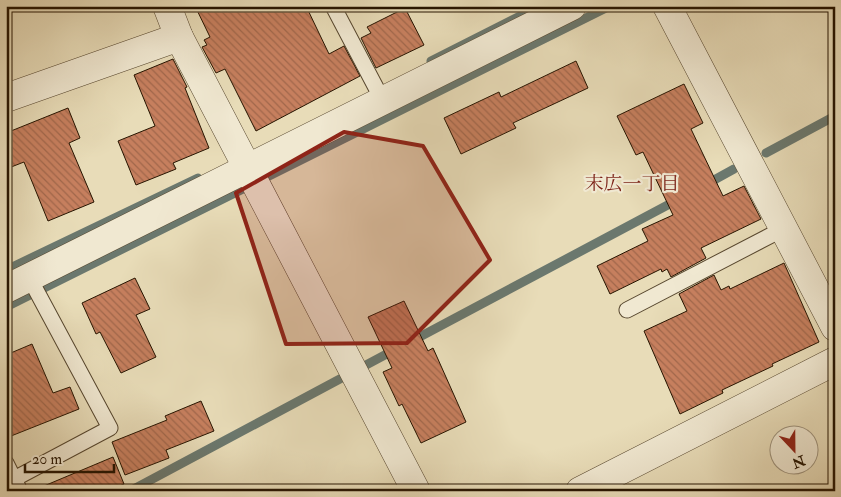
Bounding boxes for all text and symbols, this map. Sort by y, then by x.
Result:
district label: 末広一丁目 [584,172,680,196]
north arrow [768,424,818,474]
scale bar [25,442,114,474]
text: 20 m [32,450,62,469]
text: N [789,451,809,472]

